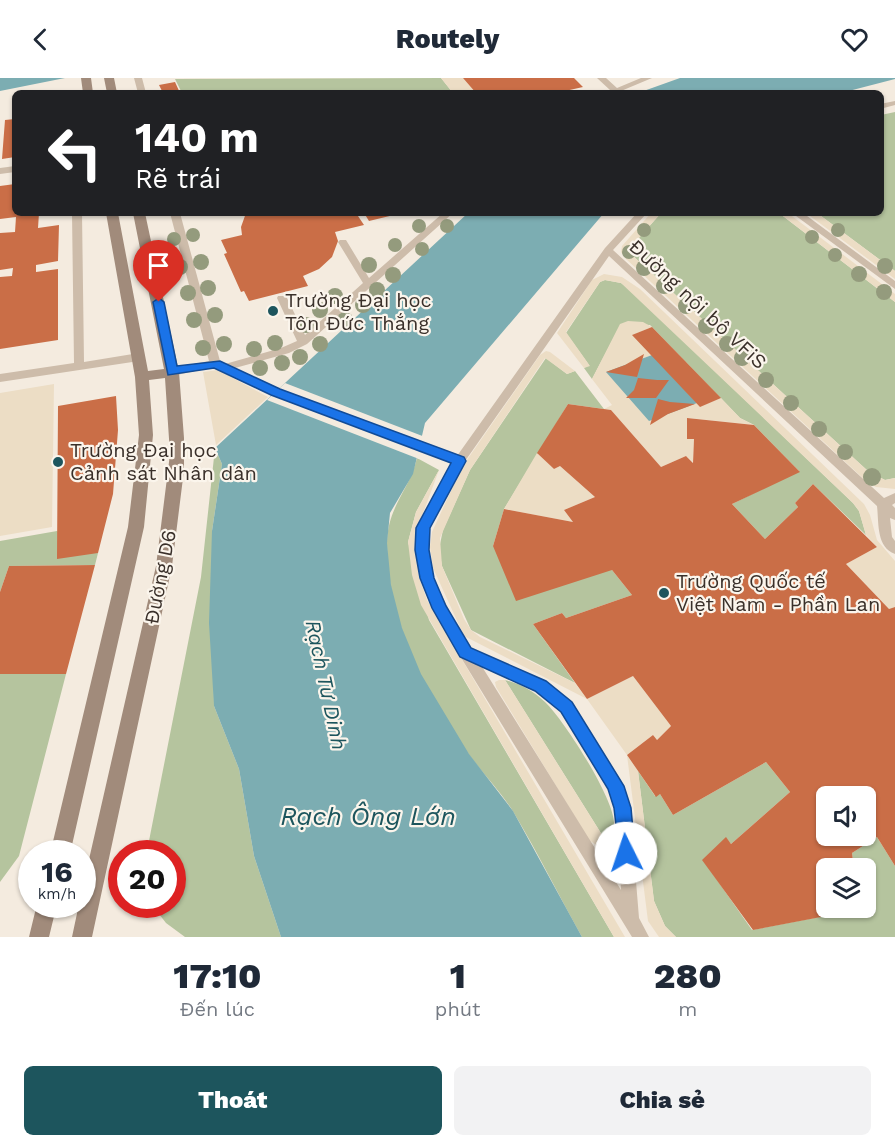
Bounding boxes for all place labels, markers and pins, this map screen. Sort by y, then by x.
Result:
pin [133,240,184,302]
place label: Trường Đại học Tôn Đức Thắng [285,288,432,335]
marker: Trường Đại học Tôn Đức Thắng [266,304,280,318]
place label: Trường Đại học Cảnh sát Nhân dân [70,438,257,485]
marker: Trường Đại học Cảnh sát Nhân dân [51,455,65,469]
place label: Trường Quốc tế Việt Nam - Phần Lan [676,569,880,616]
marker: Trường Quốc tế Việt Nam - Phần Lan [657,586,671,600]

